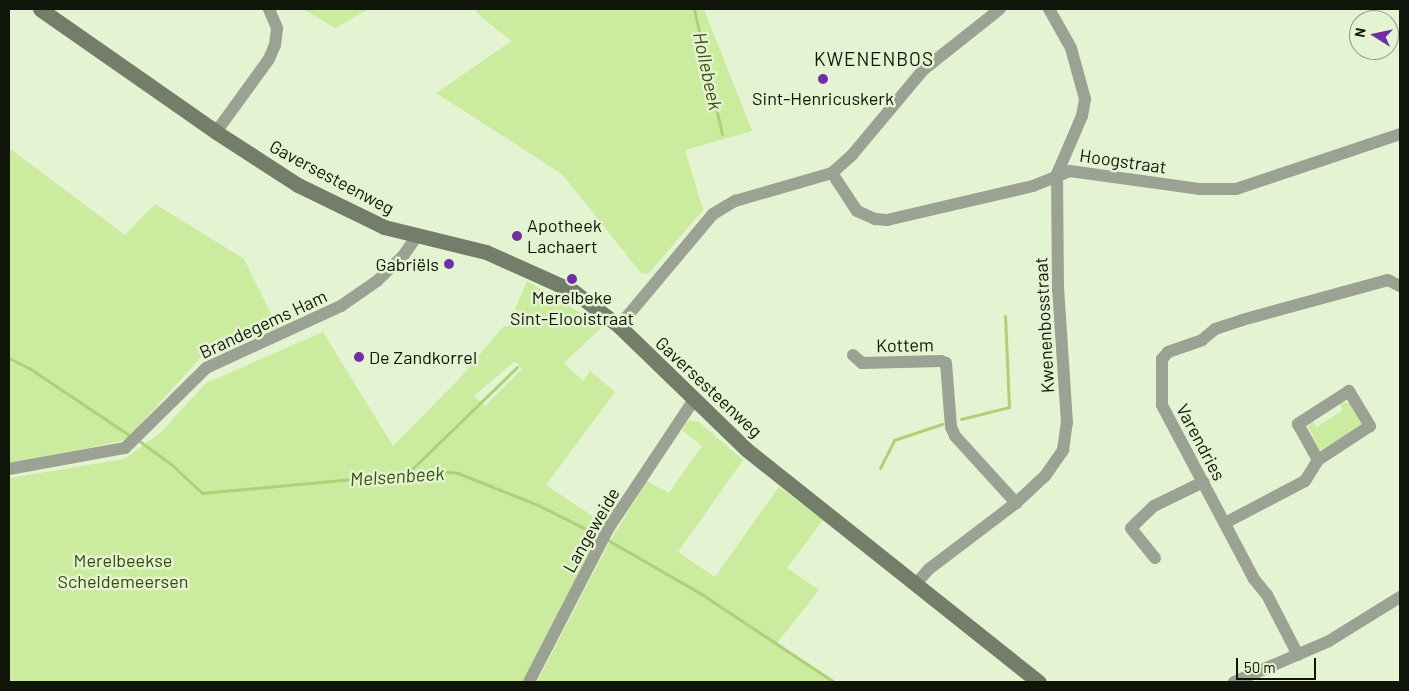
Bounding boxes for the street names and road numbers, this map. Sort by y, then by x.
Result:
street label: Gaversesteenweg [266,135,398,219]
street label: Hoogstraat [1078,144,1168,178]
street label: Kwenenbosstraat [1030,256,1058,394]
street label: Brandegems Ham [196,285,330,363]
street label: Gaversesteenweg [651,332,767,442]
street label: Kottem [876,334,934,356]
street label: Varendries [1172,400,1230,484]
street label: Langeweide [558,484,624,576]

